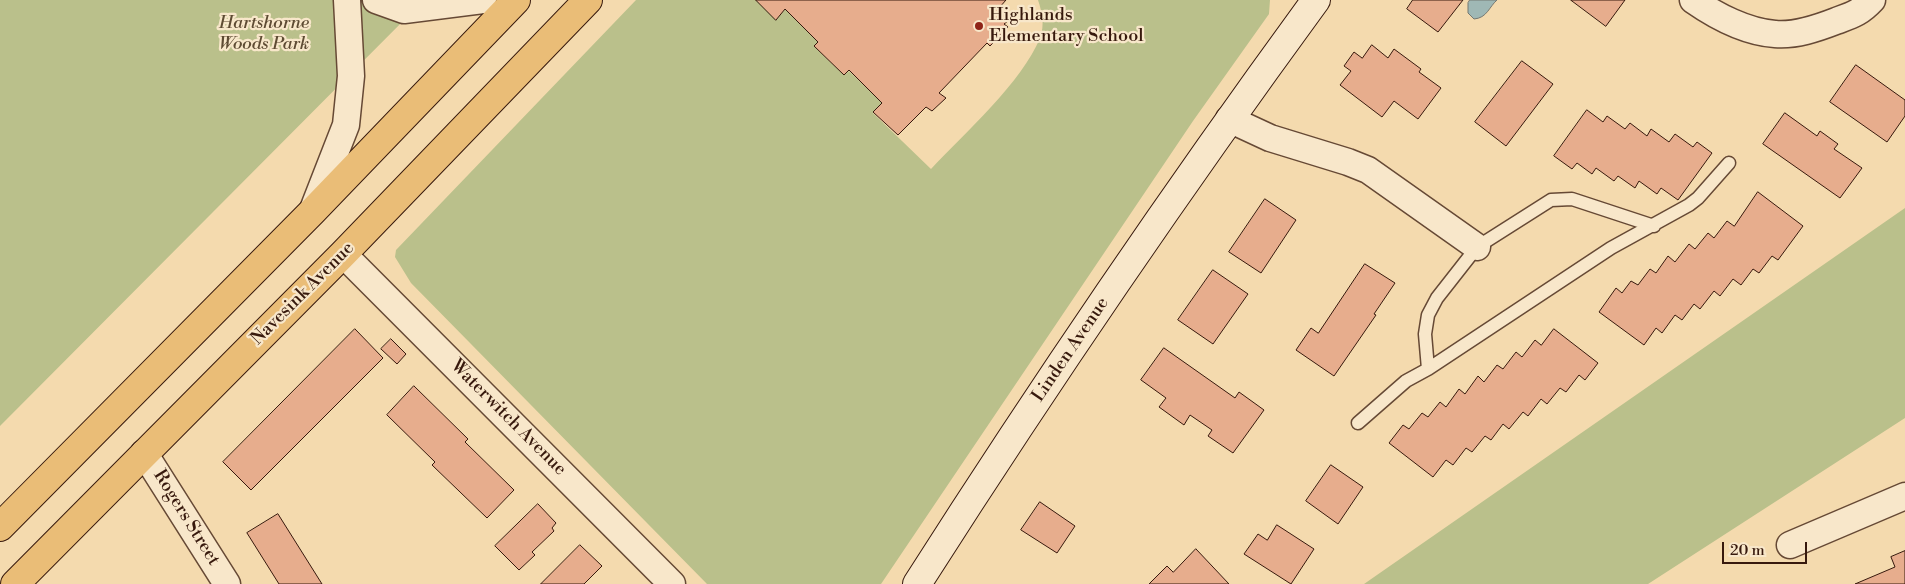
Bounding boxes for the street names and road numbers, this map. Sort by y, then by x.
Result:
street label: Navesink Avenue [247,238,359,350]
street label: Linden Avenue [1028,294,1114,406]
street label: Waterwitch Avenue [446,356,570,480]
street label: Rogers Street [148,466,224,570]

